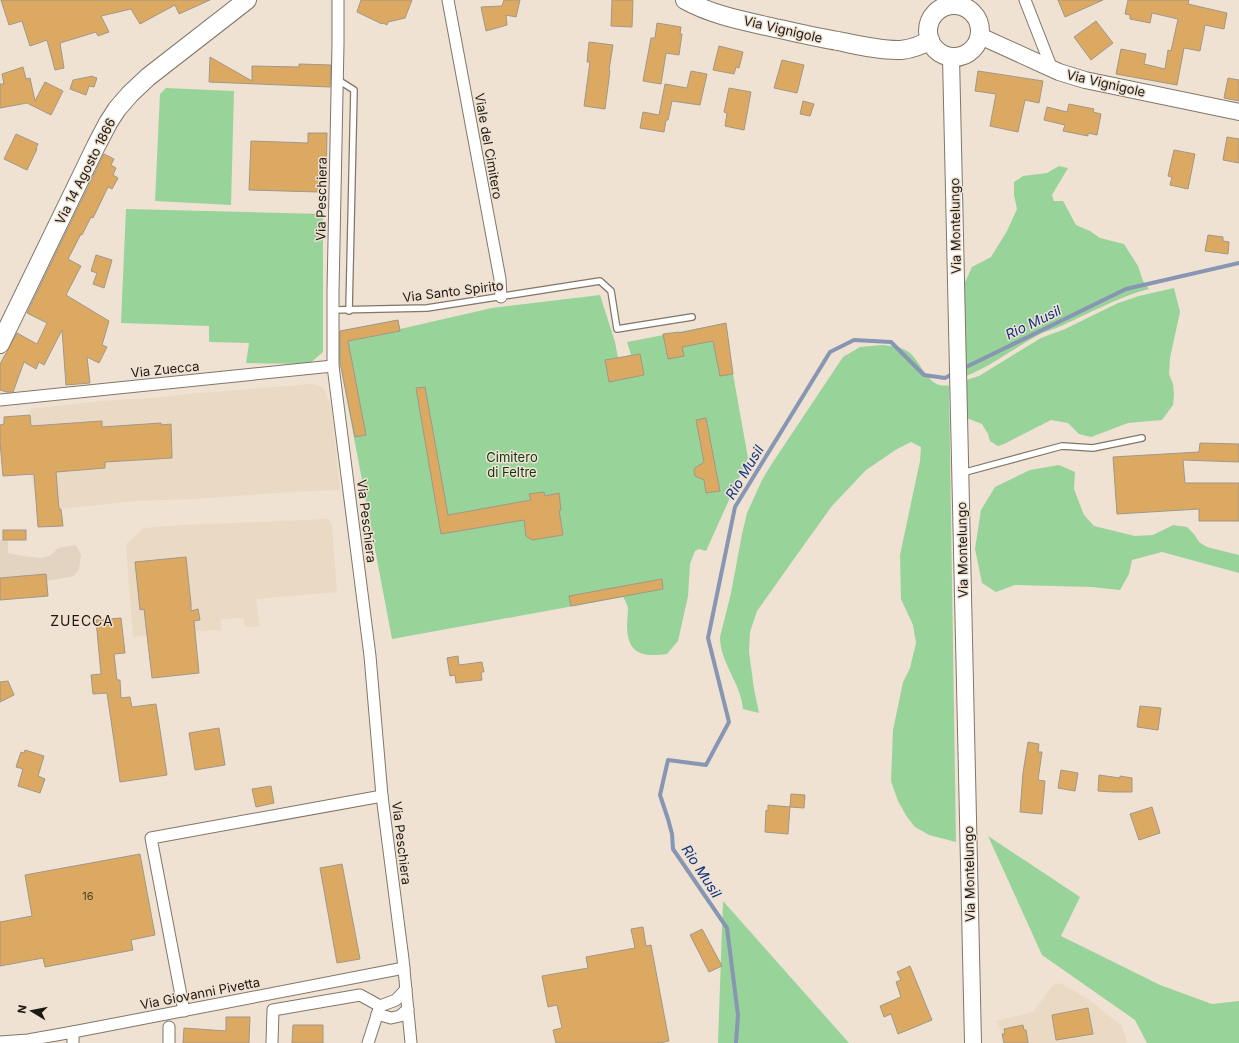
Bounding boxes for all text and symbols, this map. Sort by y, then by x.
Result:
street label: Via Vignigole [742,12,824,46]
street label: Via Vignigole [1065,66,1147,100]
street label: Viale del Cimitero [472,92,506,201]
street label: Via 14 Agosto 1866 [51,115,119,227]
street label: Via Peschiera [312,157,330,241]
street label: Via Montelungo [946,178,964,274]
street label: Via Santo Spirito [402,277,505,305]
water label: Rio Musil [1002,301,1064,343]
street label: Via Zuecca [130,357,200,381]
water label: Rio Musil [721,441,767,502]
park label: Cimitero di Feltre [486,449,538,480]
street label: Via Peschiera [354,478,380,564]
street label: Via Montelungo [953,502,971,598]
district label: ZUECCA [50,612,114,629]
street label: Via Peschiera [389,800,415,886]
street label: Via Montelungo [960,826,978,922]
water label: Rio Musil [679,841,726,901]
house number: 16 [82,889,94,903]
street label: Via Giovanni Pivetta [139,974,261,1012]
north arrow [12,991,52,1031]
text: N [15,1004,30,1015]

